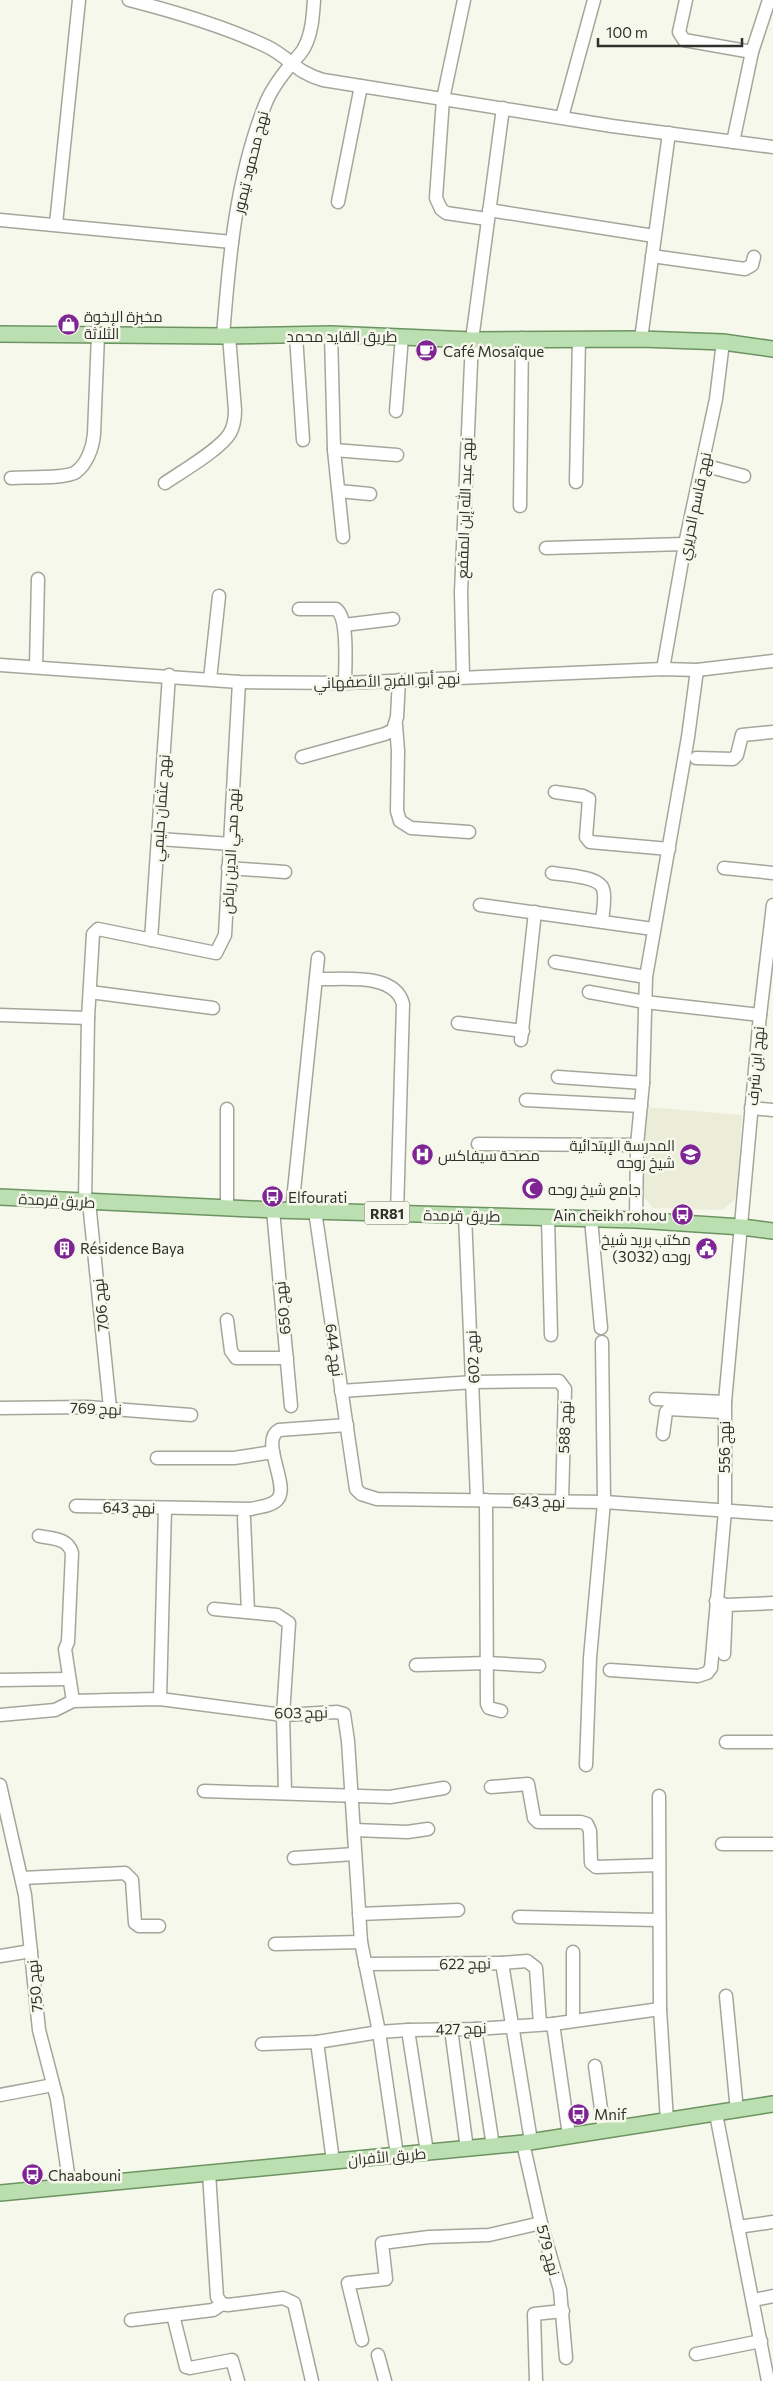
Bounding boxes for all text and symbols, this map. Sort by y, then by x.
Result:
scale bar [598,15,742,47]
text: 100 m [606,23,648,41]
street label: نهج محمود تيمور [228,109,274,217]
place label: مخبزة الإخوة الثلاثة [84,307,163,342]
shop icon: مخبزة الإخوة الثلاثة [56,313,80,337]
street label: طريق القايد محمد [286,327,398,347]
cafe icon: Café Mosaïque [415,339,439,363]
place label: Café Mosaïque [443,342,544,360]
street label: نهج عبد الله إبن المقفع [453,437,478,579]
street label: نهج قاسم الحريري [674,450,718,562]
street label: نهج أبو الفرج الأصفهاني [313,668,461,696]
street label: نهج عثمان حليمي [147,754,177,863]
street label: نهج محي الدين رياض [218,788,246,915]
street label: نهج ابن شرف [743,1025,770,1107]
place label: المدرسة الإبتدائية شيخ روحه [570,1136,675,1174]
school or university icon: المدرسة الإبتدائية شيخ روحه [679,1142,703,1166]
hospital icon: مصحة سيفاكس [410,1143,434,1167]
place label: مصحة سيفاكس [438,1146,540,1166]
mosque icon: جامع شيخ روحه [520,1177,544,1201]
place label: جامع شيخ روحه [548,1180,641,1201]
bus stop icon: Elfourati [260,1185,284,1209]
place label: Elfourati [288,1188,347,1206]
street label: طريق قرمدة [18,1189,96,1213]
road number: RR81 [364,1202,410,1224]
bus stop icon: Ain cheikh rohou [671,1203,695,1227]
street label: طريق قرمدة [423,1205,501,1227]
place label: Ain cheikh rohou [553,1206,667,1224]
place label: مكتب بريد شيخ روحه (3032) [601,1230,691,1266]
building icon: Résidence Baya [52,1236,76,1260]
public building icon: مكتب بريد شيخ روحه (3032) [695,1236,719,1260]
place label: Résidence Baya [80,1239,184,1257]
street label: نهج 706 [88,1277,115,1332]
street label: نهج 650 [270,1280,297,1336]
street label: نهج 644 [319,1322,348,1378]
street label: نهج 602 [462,1330,485,1384]
street label: نهج 769 [70,1398,122,1421]
street label: نهج 588 [554,1400,577,1454]
street label: نهج 556 [715,1421,736,1473]
street label: نهج 643 [512,1492,566,1513]
street label: نهج 643 [102,1498,156,1519]
street label: نهج 603 [274,1703,328,1724]
street label: نهج 622 [439,1954,491,1975]
street label: نهج 750 [22,1959,49,2013]
street label: نهج 427 [435,2018,487,2041]
bus stop icon: Mnif [566,2102,590,2126]
place label: Mnif [594,2105,627,2123]
street label: طريق الأفران [347,2144,427,2170]
bus stop icon: Chaabouni [20,2163,44,2187]
place label: Chaabouni [48,2166,121,2184]
street label: نهج 579 [531,2223,564,2278]

